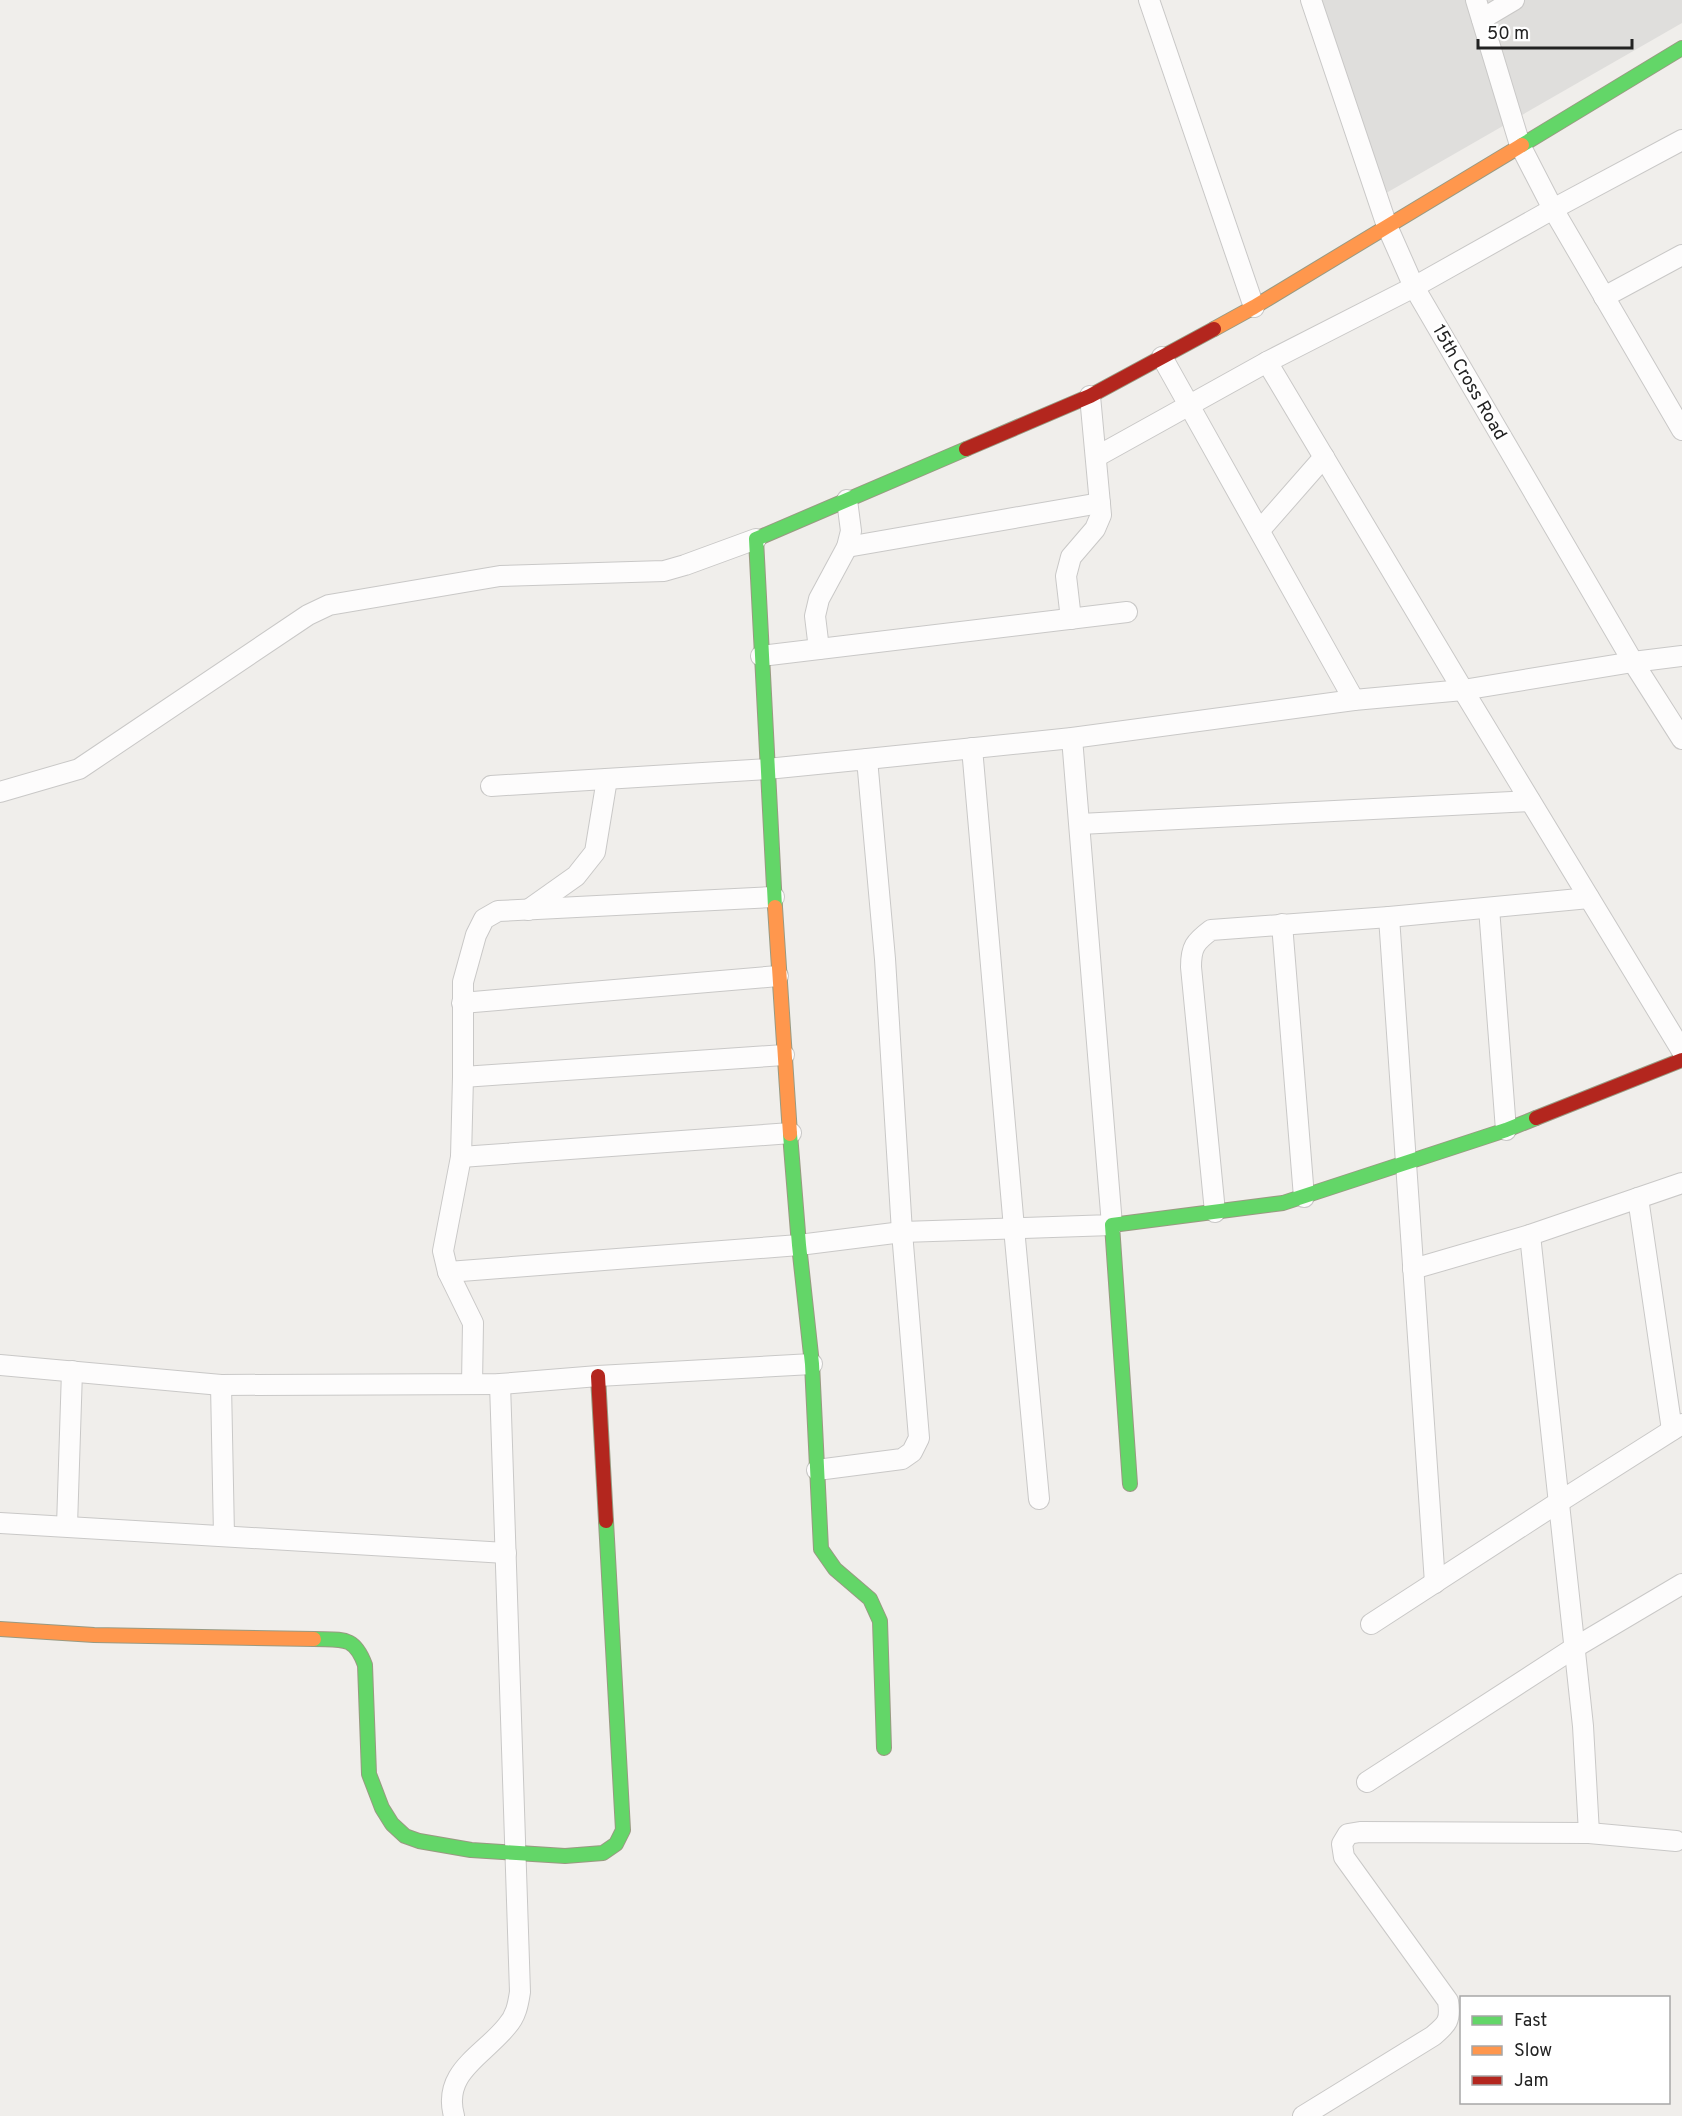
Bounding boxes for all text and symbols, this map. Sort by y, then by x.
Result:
scale bar [1478,12,1632,50]
text: 50 m [1487,23,1529,46]
street label: 15th Cross Road [1426,321,1511,445]
legend [1460,1996,1670,2104]
text: Fast [1514,2010,1547,2033]
text: Slow [1514,2040,1552,2063]
text: Jam [1514,2070,1549,2093]

